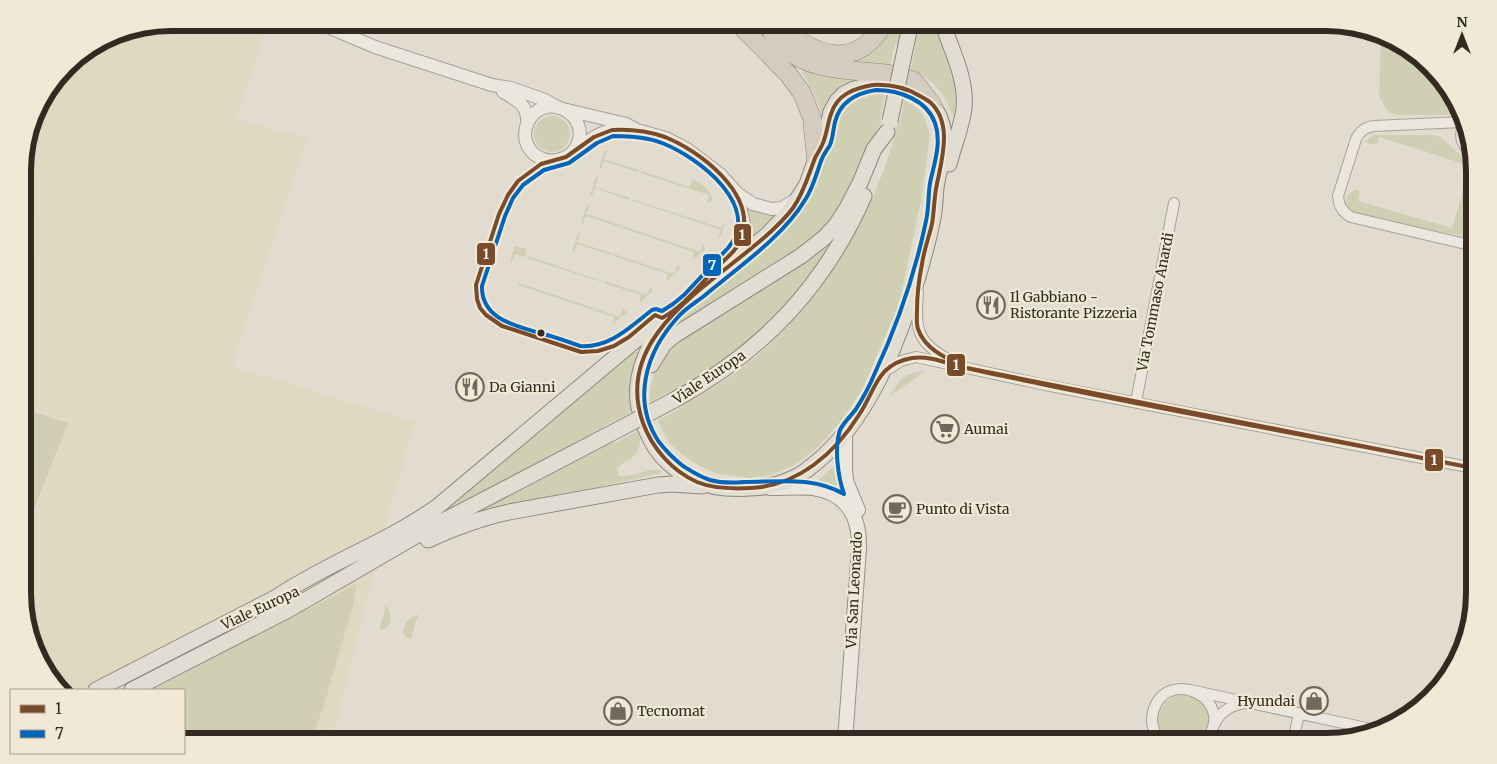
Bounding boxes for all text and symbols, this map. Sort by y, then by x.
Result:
north arrow [1437,10,1487,60]
text: N [1456,13,1468,31]
line badge: 1 [733,223,752,247]
text: 1 [739,226,746,244]
street label: Via Tommaso Anardi [1132,230,1177,374]
line badge: 1 [476,242,496,266]
text: 1 [483,245,490,263]
line badge: 7 [702,253,722,277]
text: 7 [708,256,716,274]
place label: Il Gabbiano - Ristorante Pizzeria [1010,288,1138,322]
restaurant icon: Il Gabbiano - Ristorante Pizzeria [976,290,1006,320]
unlabelled marker [536,328,546,338]
street label: Viale Europa [668,346,749,409]
line badge: 1 [946,353,966,377]
text: 1 [953,356,960,374]
restaurant icon: Da Gianni [455,372,485,402]
place label: Da Gianni [489,378,556,396]
supermarket icon: Aumai [930,414,960,444]
place label: Aumai [963,420,1009,438]
line badge: 1 [1424,448,1444,472]
text: 1 [1431,451,1438,469]
cafe icon: Punto di Vista [882,494,912,524]
place label: Punto di Vista [916,500,1010,518]
street label: Via San Leonardo [842,531,866,650]
street label: Viale Europa [217,582,302,634]
shop icon: Hyundai [1299,686,1329,716]
legend [10,689,185,754]
place label: Hyundai [1237,692,1295,710]
shop icon: Tecnomat [603,696,633,726]
text: 1 [55,699,62,718]
place label: Tecnomat [637,702,706,720]
text: 7 [55,724,64,743]

